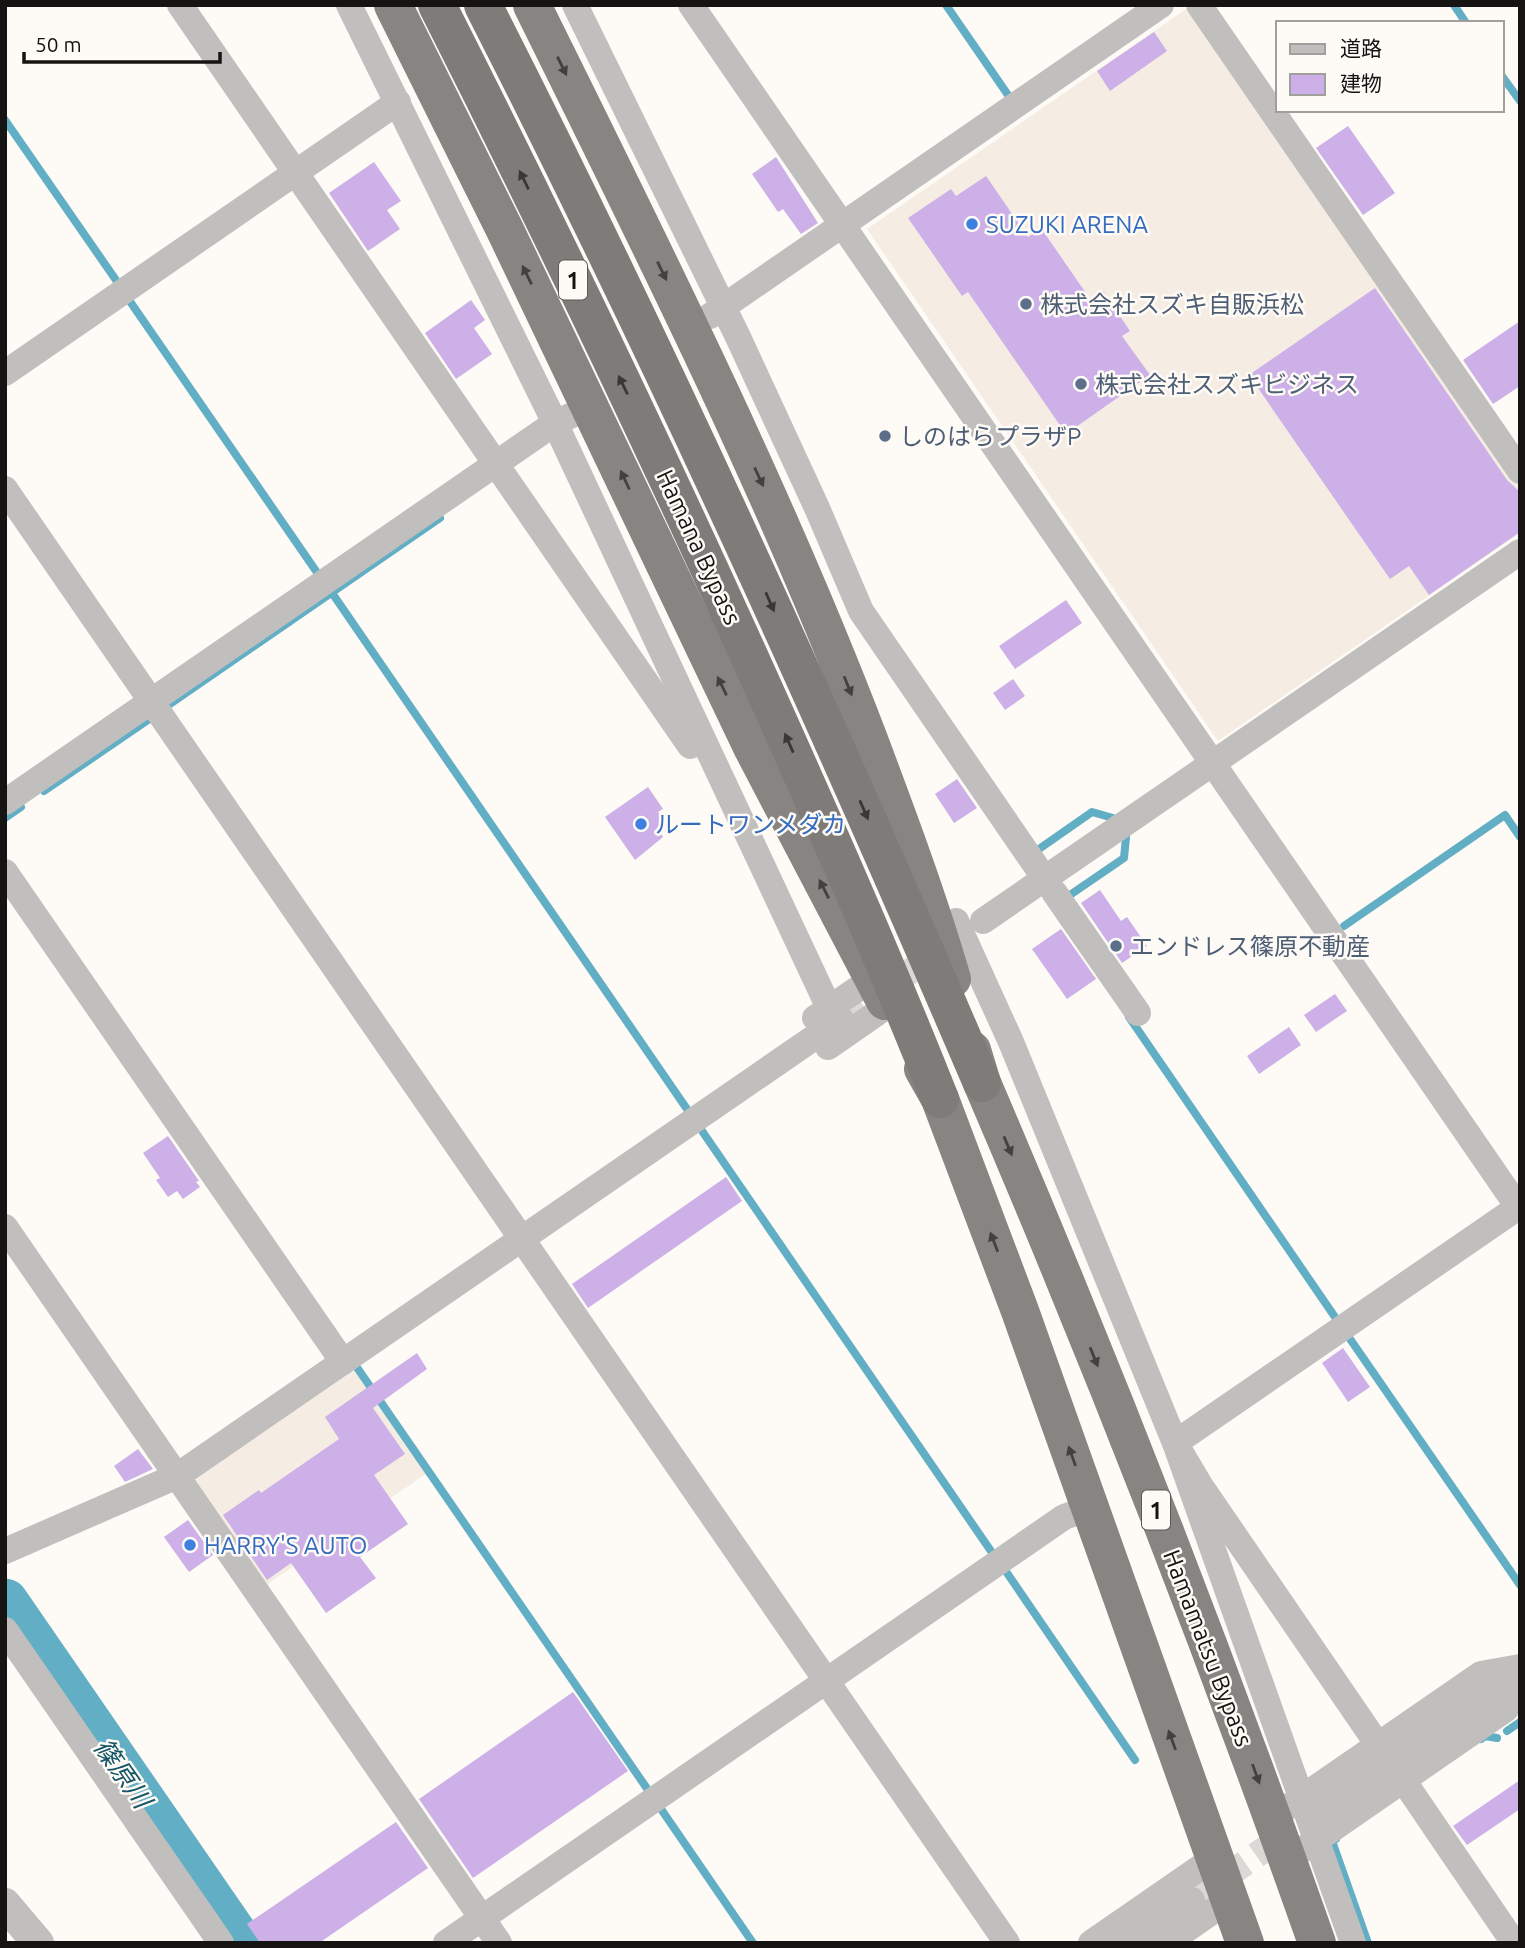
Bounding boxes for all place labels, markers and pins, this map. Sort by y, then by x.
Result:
place label: SUZUKI ARENA [986,211,1148,238]
marker: SUZUKI ARENA [964,216,980,232]
place label: 株式会社スズキ自販浜松 [1040,291,1304,318]
marker: 株式会社スズキ自販浜松 [1018,296,1034,312]
place label: 株式会社スズキビジネス [1095,371,1359,398]
marker: 株式会社スズキビジネス [1073,376,1089,392]
place label: しのはらプラザP [899,423,1081,450]
marker: しのはらプラザP [877,428,893,444]
place label: ルートワンメダカ [655,811,846,838]
marker: ルートワンメダカ [633,816,649,832]
place label: エンドレス篠原不動産 [1130,933,1370,960]
marker: エンドレス篠原不動産 [1108,938,1124,954]
place label: HARRY'S AUTO [204,1532,367,1559]
marker: HARRY'S AUTO [182,1537,198,1553]

